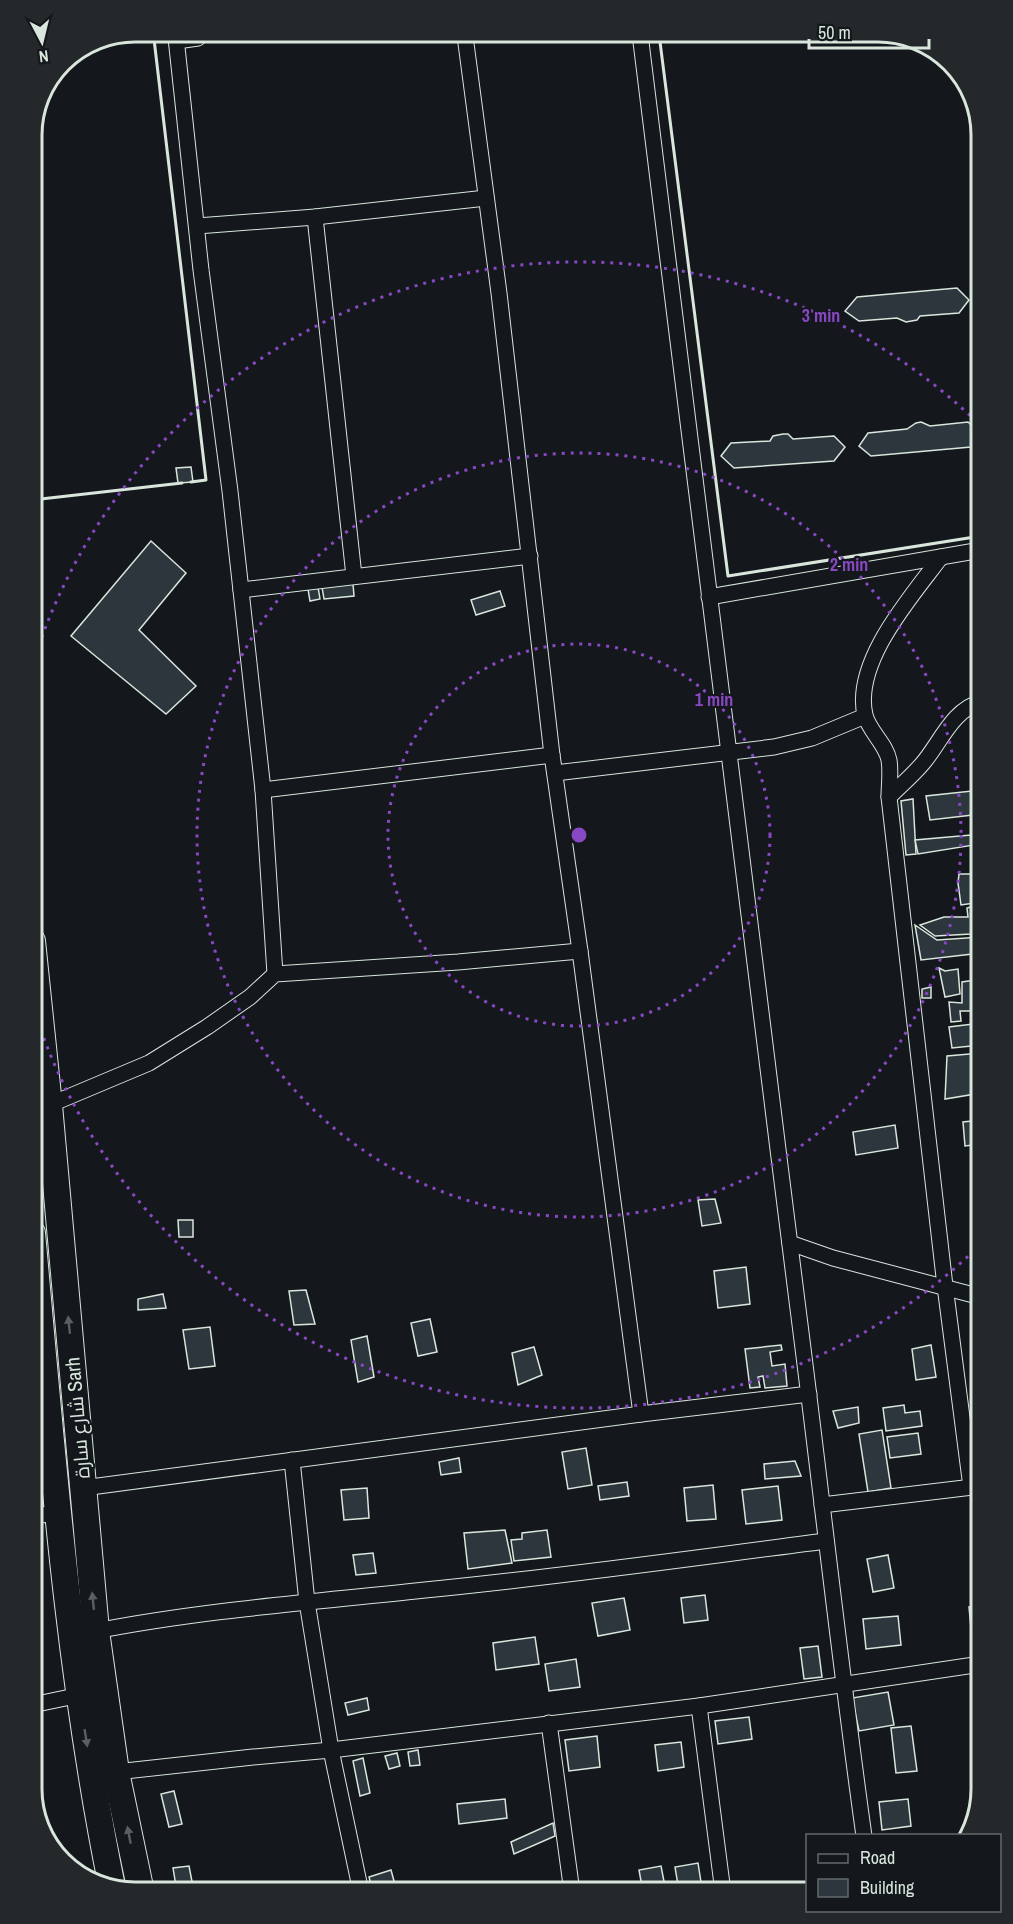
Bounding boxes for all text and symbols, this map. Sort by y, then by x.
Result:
north arrow [12,12,72,72]
scale bar [809,12,929,50]
text: 50 m [818,20,851,45]
text: N [38,45,50,68]
text: 3 min [802,303,840,328]
text: 2 min [830,552,868,577]
text: 1 min [695,687,733,712]
centre of rings [569,825,589,845]
one-way arrow [64,1315,74,1334]
street label: شارع سارة Sarh [58,1356,97,1480]
one-way arrow [88,1591,97,1610]
one-way arrow [82,1728,91,1747]
one-way arrow [124,1825,133,1844]
legend [806,1834,1001,1912]
text: Road [860,1845,895,1870]
text: Building [860,1875,915,1900]

